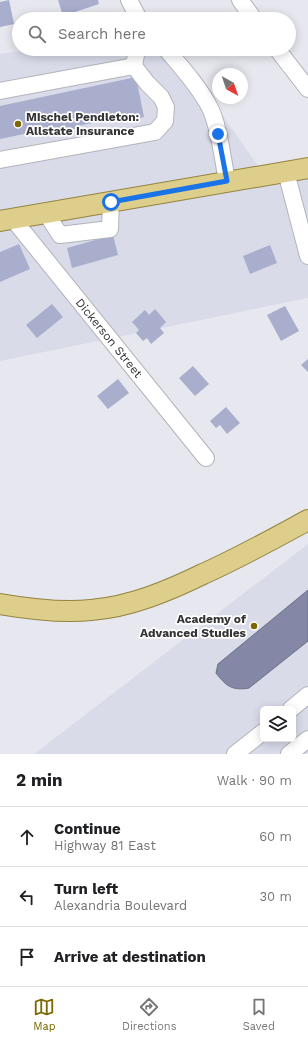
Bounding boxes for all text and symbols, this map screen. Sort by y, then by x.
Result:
search box [12,12,296,56]
icon: search [26,23,48,45]
text: Search here [58,25,146,43]
north arrow [212,68,248,104]
place label: Mischel Pendleton: Allstate Insurance [26,110,140,138]
marker: Mischel Pendleton: Allstate Insurance [13,119,23,129]
route end [209,125,227,143]
route start [102,193,120,211]
street label: Dickerson Street [73,296,145,380]
place label: Academy of Advanced Studies [140,612,247,640]
marker: Academy of Advanced Studies [249,621,259,631]
map controls [260,706,296,742]
button: layers [260,706,296,742]
text: 2 min [16,770,62,790]
text: Walk · 90 m [217,773,292,788]
text: Continue [54,820,121,838]
icon: ahead [16,826,38,848]
text: 60 m [259,829,292,844]
text: Highway 81 East [54,838,156,853]
text: Turn left [54,880,118,898]
icon: left [16,886,38,908]
text: 30 m [260,889,292,904]
text: Alexandria Boulevard [54,898,187,913]
icon: arrive [16,946,38,968]
text: Arrive at destination [54,948,206,966]
tab: Map [33,996,56,1033]
tab: Directions [122,996,176,1033]
tab: Saved [243,996,275,1033]

